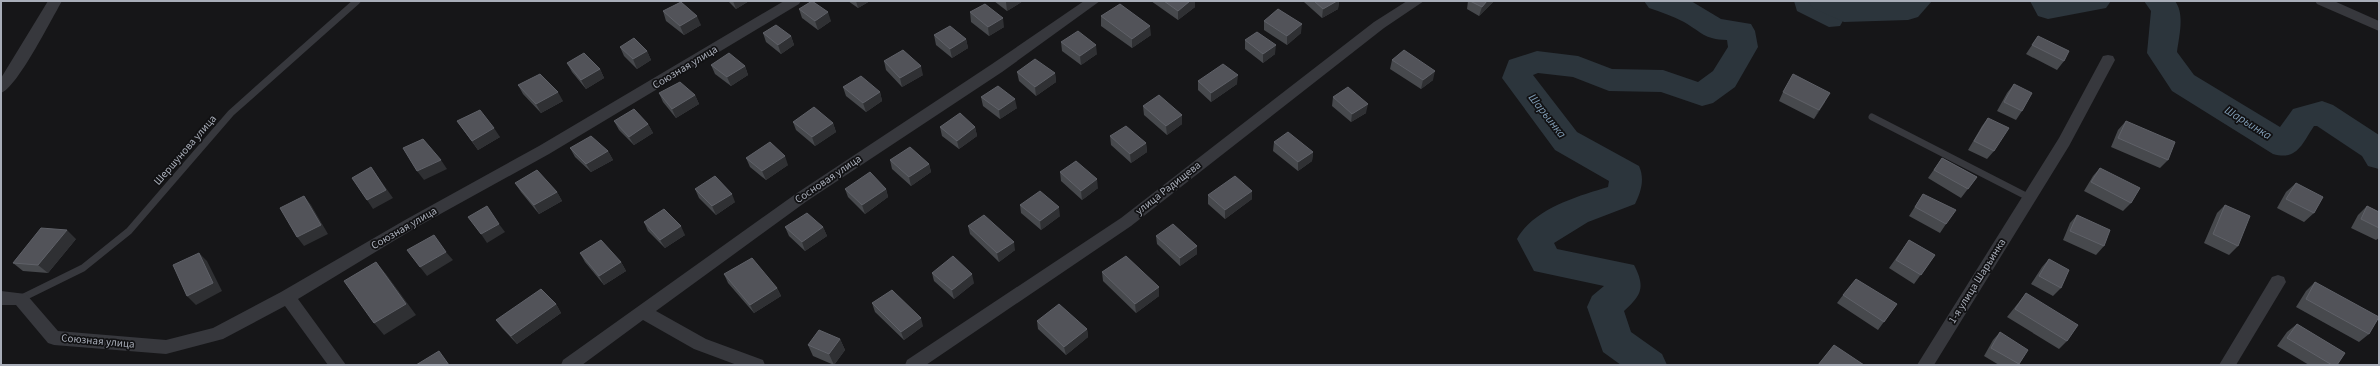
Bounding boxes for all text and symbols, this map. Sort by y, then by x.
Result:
street label: Союзная улица [650,42,720,92]
water label: Шарьинка [1524,90,1570,142]
water label: Шарьинка [2221,102,2275,144]
street label: Шершунова улица [150,112,220,188]
street label: Сосновая улица [792,151,864,207]
street label: улица Радищева [1132,158,1204,218]
street label: Союзная улица [368,203,440,253]
street label: 1-я улица Шарьинка [1945,236,2009,326]
street label: Союзная улица [61,330,135,352]

